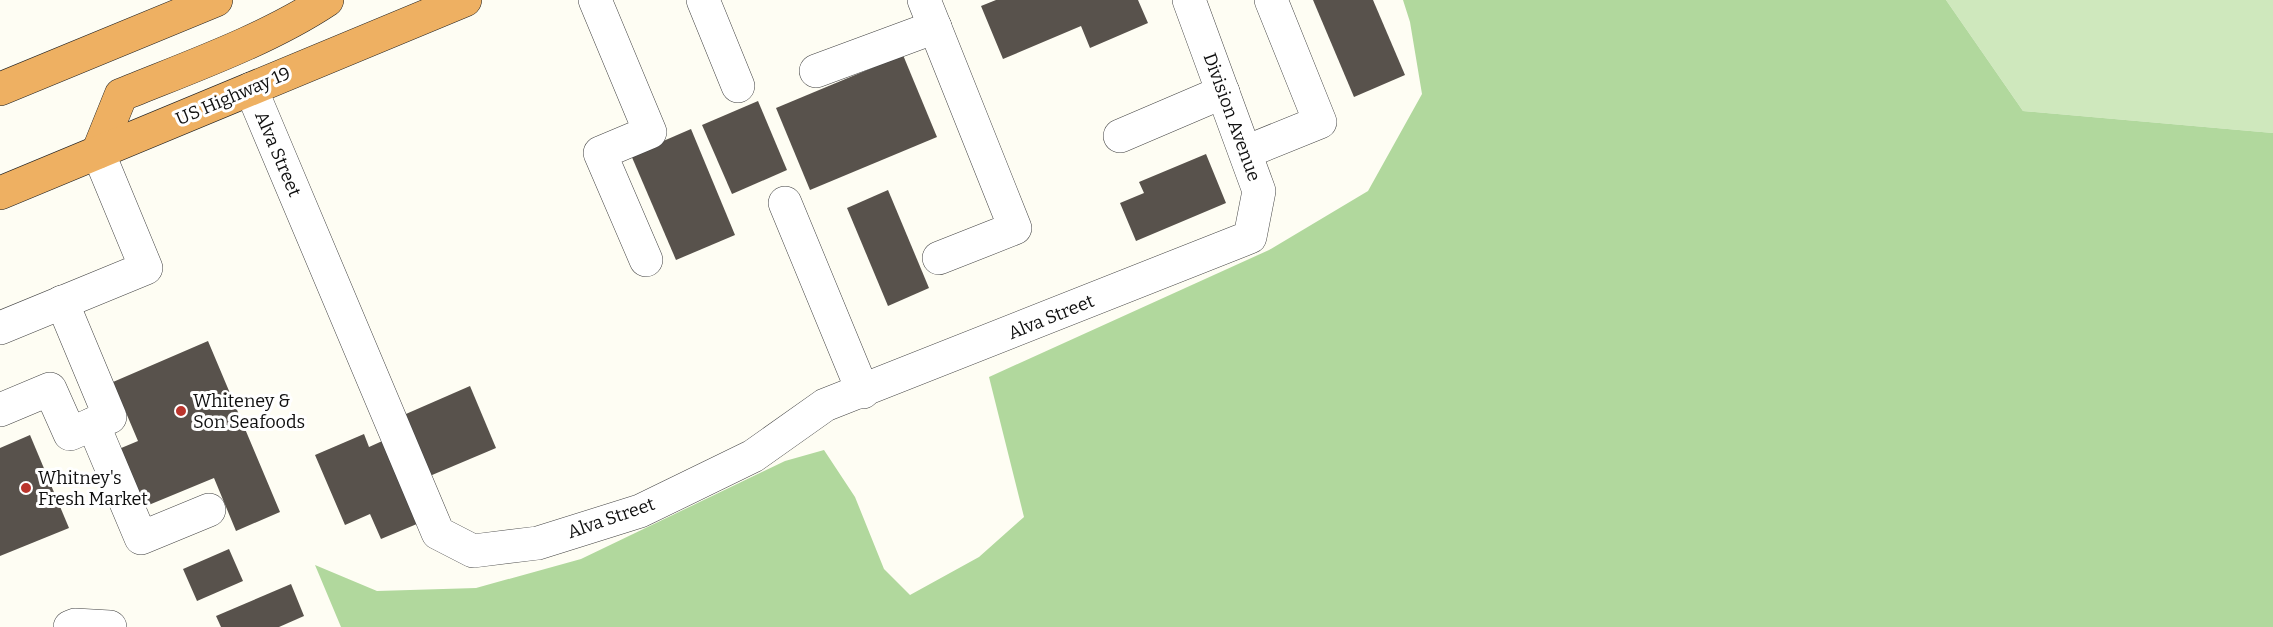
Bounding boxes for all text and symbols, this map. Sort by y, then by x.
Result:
street label: Division Avenue [1199,50,1265,184]
street label: US Highway 19 [172,62,294,130]
street label: Alva Street [250,108,306,201]
street label: Alva Street [1005,290,1098,344]
place label: Whiteney & Son Seafoods [193,390,305,433]
marker: Whiteney & Son Seafoods [174,404,188,418]
place label: Whitney's Fresh Market [38,467,148,510]
marker: Whitney's Fresh Market [19,481,33,495]
street label: Alva Street [565,493,658,543]

